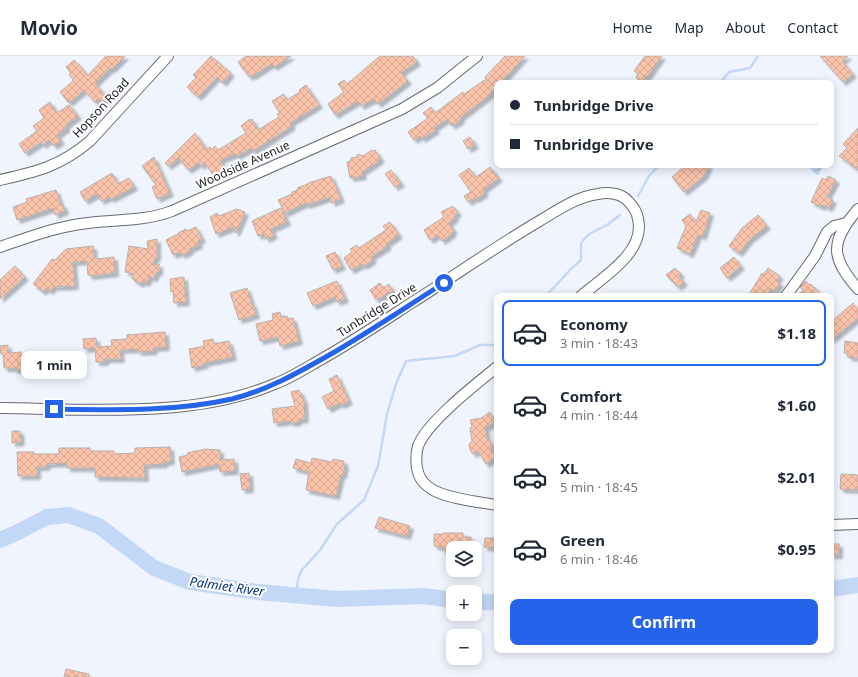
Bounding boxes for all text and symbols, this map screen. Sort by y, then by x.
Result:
text: Movio [20,15,78,41]
text: Home [613,18,652,37]
text: Map [674,18,704,37]
text: About [726,18,765,37]
text: Contact [787,18,838,37]
street label: Hopson Road [69,74,133,141]
text: Tunbridge Drive [534,95,654,115]
text: Tunbridge Drive [534,134,654,154]
street label: Woodside Avenue [193,136,293,193]
route start [435,274,453,292]
street label: Tunbridge Drive [334,278,420,341]
text: Economy [560,314,628,334]
icon: car [512,315,548,351]
text: $1.18 [777,323,816,343]
text: 3 min · 18:43 [560,334,638,352]
callout: 1 min [21,351,87,379]
text: 1 min [36,356,72,374]
text: Comfort [560,386,622,406]
icon: car [512,387,548,423]
text: $1.60 [777,395,816,415]
route end [45,400,63,418]
text: 4 min · 18:44 [560,406,638,424]
text: XL [560,458,578,478]
icon: car [512,459,548,495]
text: $2.01 [777,467,816,487]
text: 5 min · 18:45 [560,478,638,496]
text: Green [560,530,605,550]
icon: car [512,531,548,567]
text: $0.95 [777,539,816,559]
map controls [446,541,482,665]
button: layers [446,541,482,577]
text: 6 min · 18:46 [560,550,638,568]
water label: Palmiet River [188,572,266,600]
button: + [446,585,482,621]
button: Confirm [510,599,818,645]
button: − [446,629,482,665]

